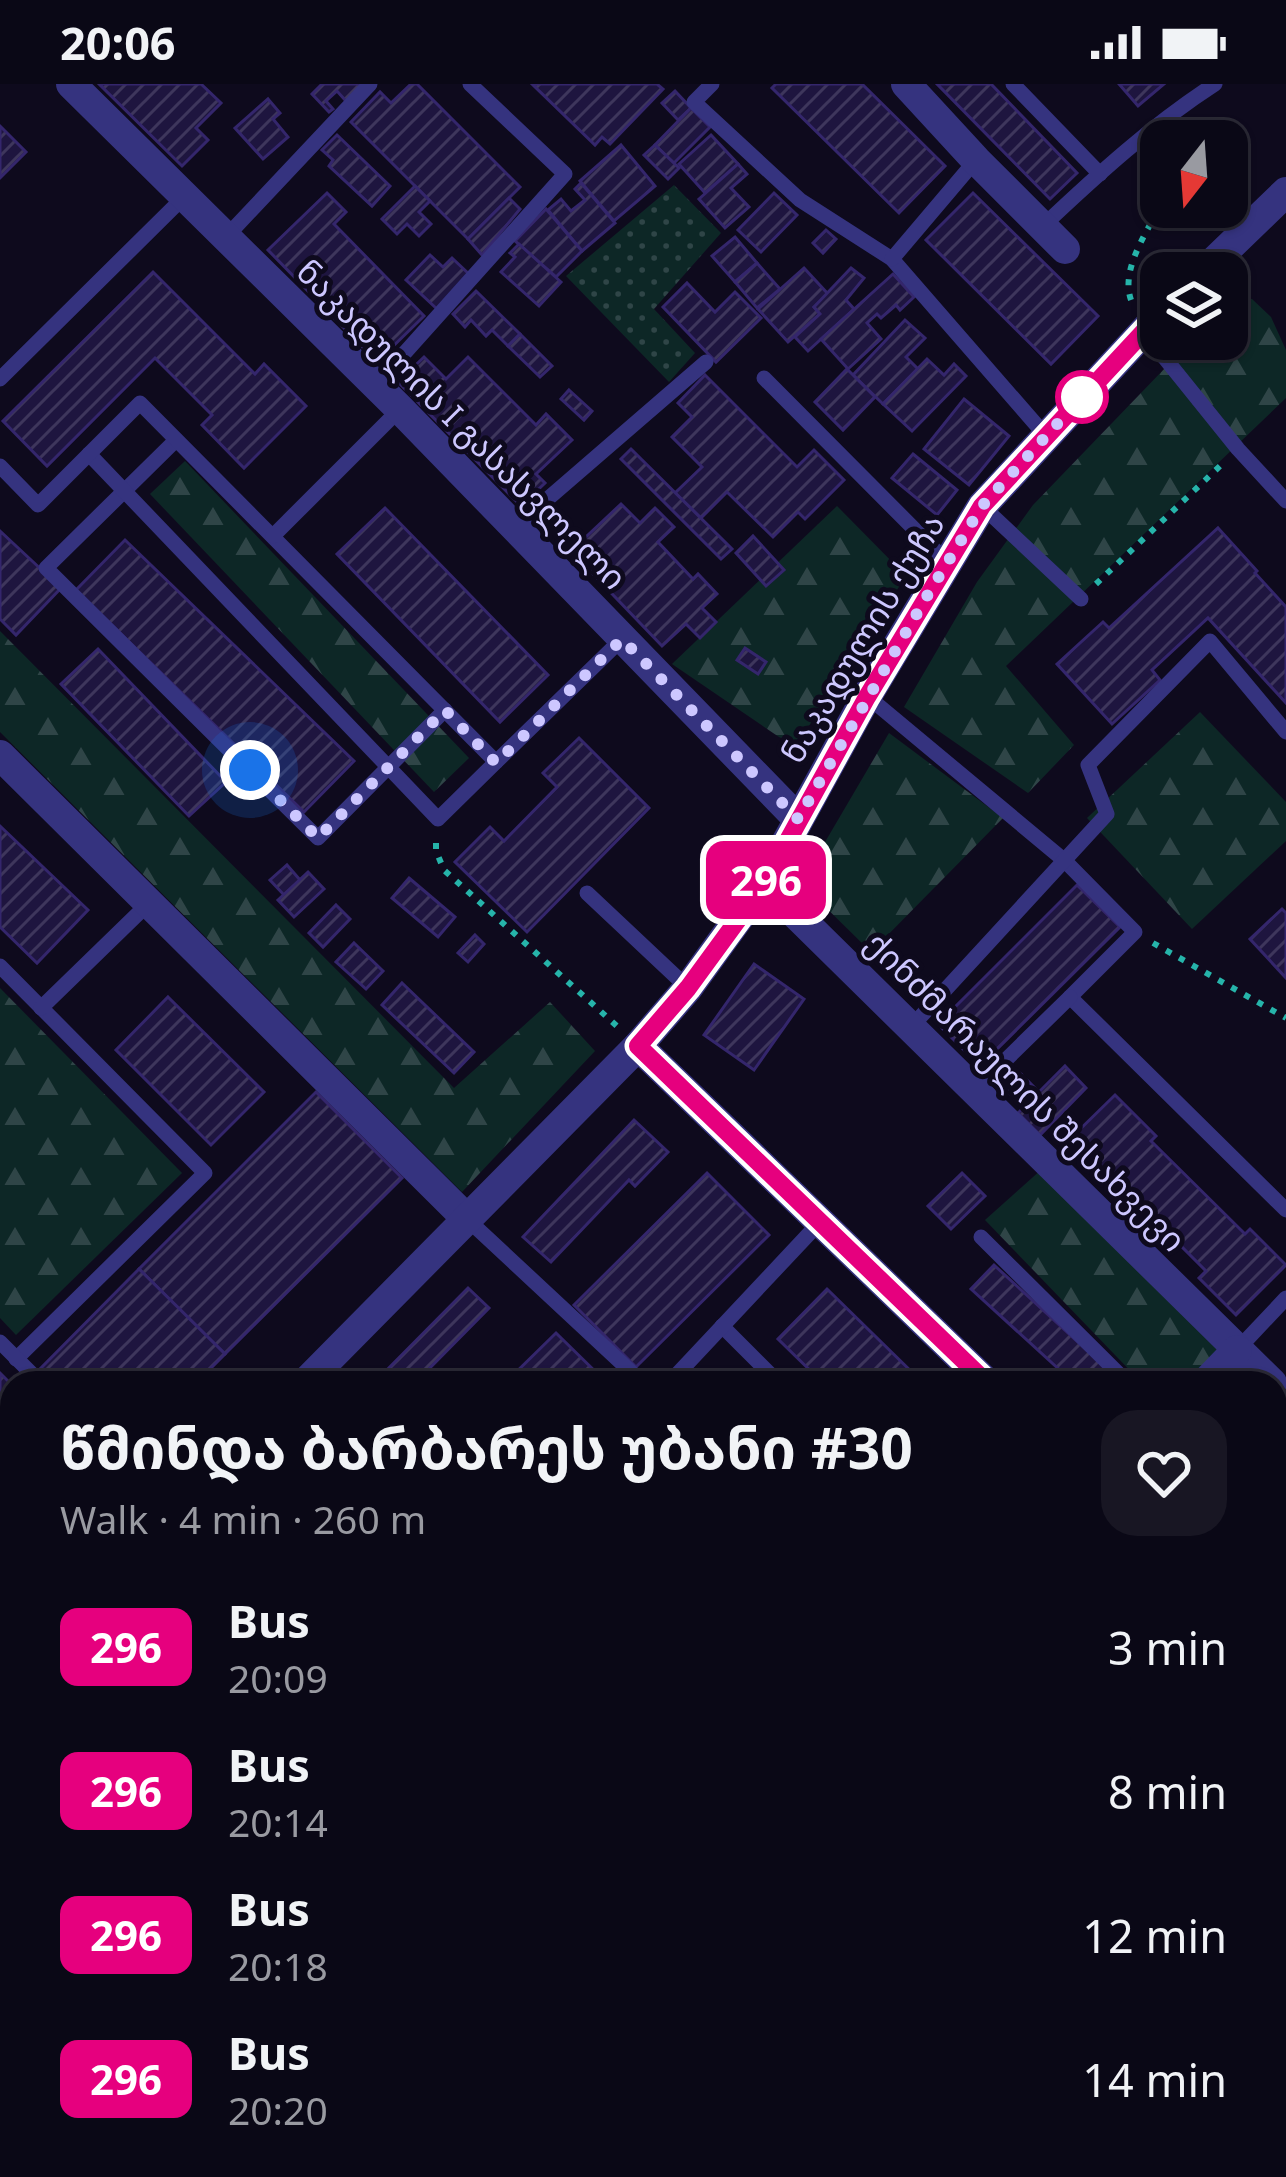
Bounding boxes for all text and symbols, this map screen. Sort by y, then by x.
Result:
text: 20:06 [60,12,176,73]
north arrow [1140,120,1248,228]
map controls [1140,120,1248,360]
street label: ნაკადულის I გასასვლელი [287,249,637,599]
button: layers [1140,252,1248,360]
unlabelled marker [1057,372,1107,422]
street label: ნაკადულის ქუჩა [770,505,954,771]
your location [220,740,280,800]
line badge: 296 [697,841,835,919]
text: 296 [730,851,802,908]
street label: ქინძმარაულის შესახვევი [856,921,1196,1261]
text: წმინდა ბარბარეს უბანი #30 [60,1408,913,1486]
button: heart [1101,1410,1227,1536]
text: Walk · 4 min · 260 m [60,1492,426,1545]
text: Bus [228,1590,310,1651]
text: 3 min [1108,1617,1227,1678]
text: 296 [90,1618,162,1675]
text: 20:09 [228,1651,328,1704]
text: Bus [228,1734,310,1795]
text: 8 min [1108,1761,1227,1822]
text: 296 [90,1762,162,1819]
text: 20:14 [228,1795,328,1848]
text: Bus [228,1878,310,1939]
text: 12 min [1082,1905,1227,1966]
text: 296 [90,1906,162,1963]
text: 20:18 [228,1939,328,1992]
text: Bus [228,2022,310,2083]
text: 14 min [1082,2049,1227,2110]
text: 296 [90,2050,162,2107]
text: 20:20 [228,2083,328,2136]

